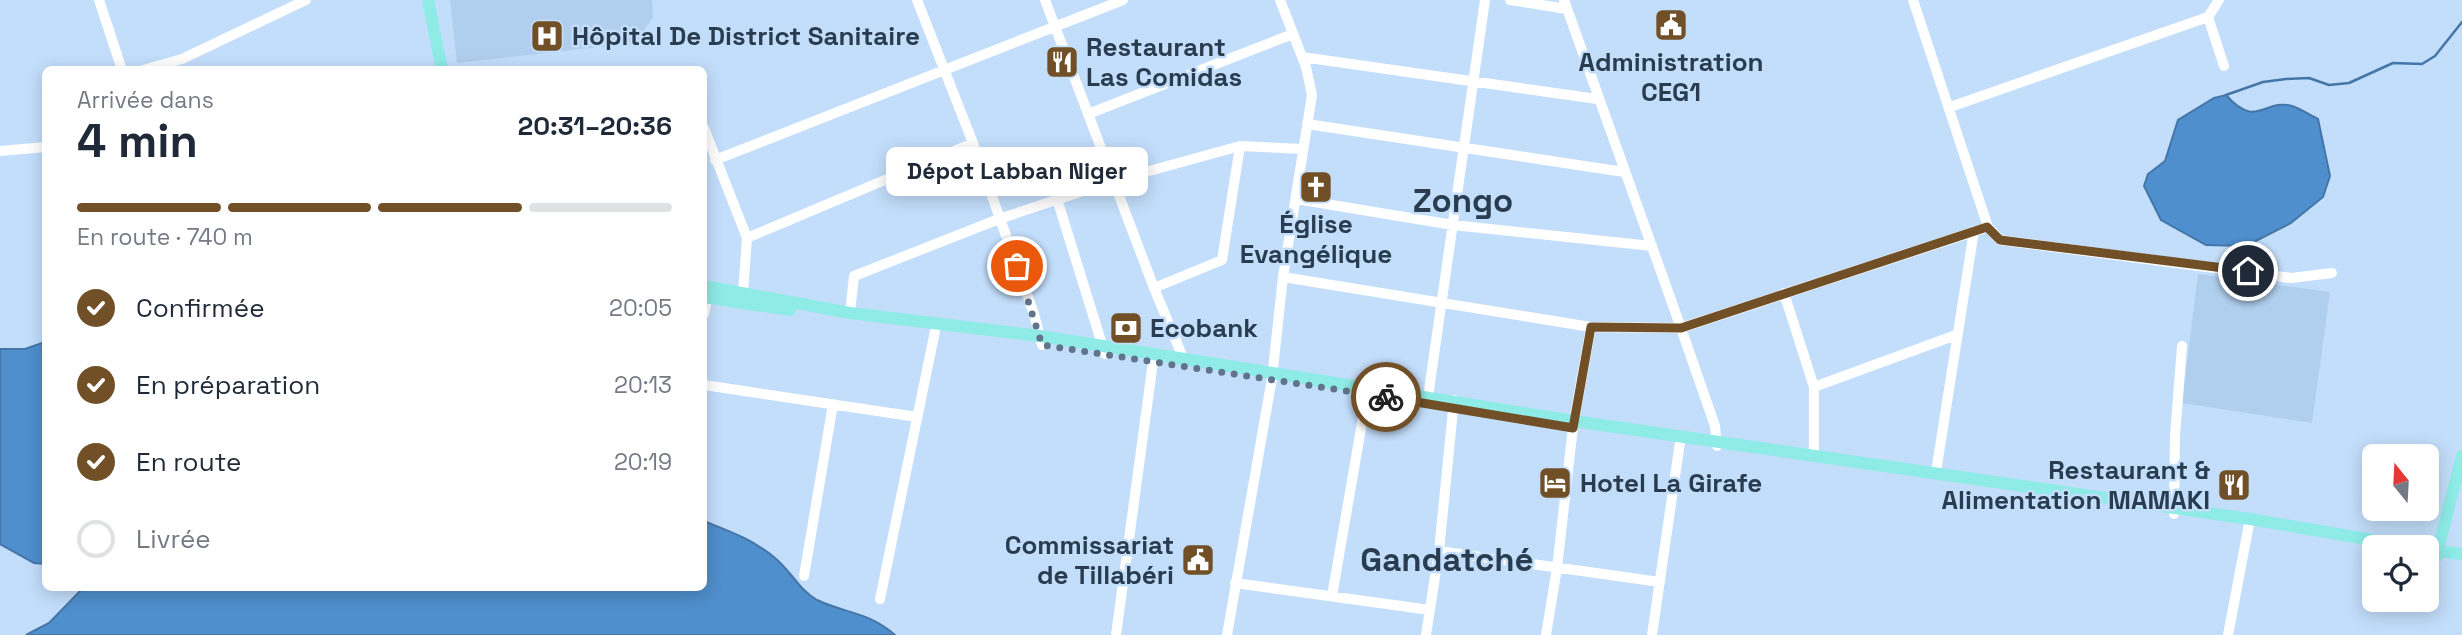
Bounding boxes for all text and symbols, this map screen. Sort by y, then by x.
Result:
public building icon: Administration CEG1 [1652,6,1690,44]
hospital icon: Hôpital De District Sanitaire [528,17,566,55]
place label: Hôpital De District Sanitaire [572,19,920,53]
place label: Restaurant Las Comidas [1086,30,1242,94]
restaurant icon: Restaurant Las Comidas [1043,43,1081,81]
place label: Administration CEG1 [1578,45,1764,109]
text: Arrivée dans [77,85,214,115]
text: 20:31–20:36 [518,109,672,143]
text: 4 min [77,112,198,170]
callout: Dépot Labban Niger [886,147,1148,196]
text: Dépot Labban Niger [907,156,1127,186]
church icon: Église Evangélique [1297,168,1335,206]
district label: Zongo [1413,180,1513,222]
place label: Église Evangélique [1240,207,1392,271]
text: En route · 740 m [77,222,253,252]
pin [987,236,1047,296]
pin [2218,241,2278,301]
icon: bag [998,247,1036,285]
icon: home [2229,252,2267,290]
icon: check [77,289,115,327]
text: Confirmée [136,291,265,325]
text: 20:05 [609,293,672,323]
bank icon: Ecobank [1107,309,1145,347]
place label: Ecobank [1150,311,1258,345]
courier [1351,362,1421,432]
icon: check [77,366,115,404]
text: En préparation [136,368,320,402]
text: 20:13 [614,370,672,400]
icon: bike [1367,378,1405,416]
icon: check [77,443,115,481]
north arrow [2362,444,2440,522]
map controls [2362,444,2439,612]
text: En route [136,445,241,479]
text: 20:19 [614,447,672,477]
place label: Restaurant & Alimentation MAMAKI [1942,453,2210,517]
hotel icon: Hotel La Girafe [1536,464,1574,502]
place label: Hotel La Girafe [1580,466,1762,500]
restaurant icon: Restaurant & Alimentation MAMAKI [2215,466,2253,504]
text: Livrée [136,522,211,556]
place label: Commissariat de Tillabéri [1005,528,1174,592]
button: locate [2362,535,2439,612]
district label: Gandatché [1360,539,1534,581]
public building icon: Commissariat de Tillabéri [1179,541,1217,579]

